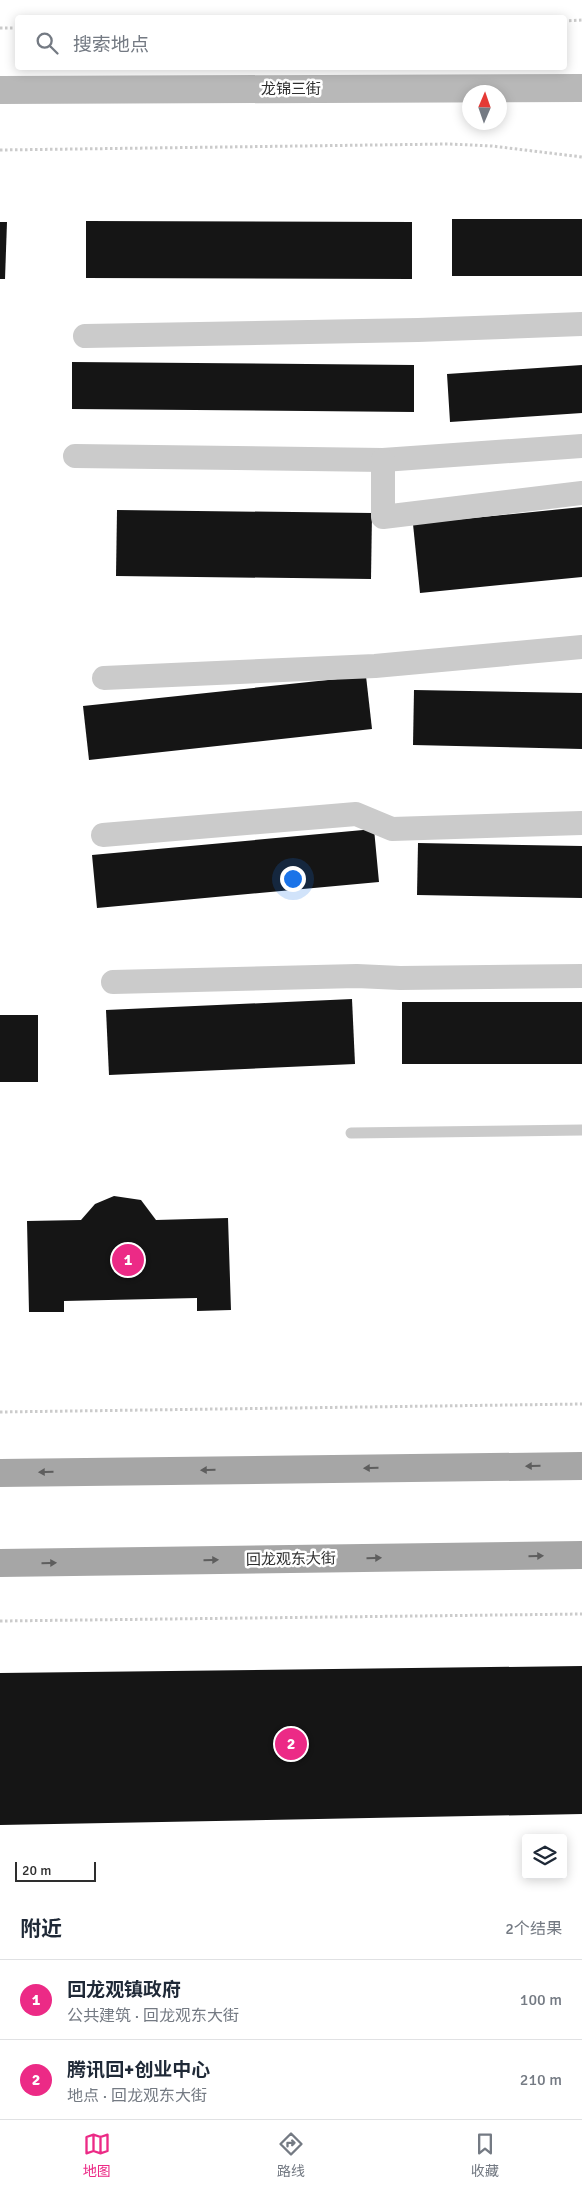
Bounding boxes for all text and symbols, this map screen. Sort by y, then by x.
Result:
search box [15,15,567,70]
icon: search [33,29,61,57]
text: 搜索地点 [73,33,149,57]
street label: 龙锦三街 [261,80,321,98]
north arrow [462,85,507,130]
your location [280,866,306,892]
pin: 1 [112,1241,144,1279]
one-way arrow [525,1462,541,1470]
one-way arrow [363,1464,379,1472]
one-way arrow [200,1466,216,1474]
one-way arrow [38,1468,54,1476]
street label: 回龙观东大街 [246,1549,336,1569]
one-way arrow [528,1552,544,1560]
one-way arrow [366,1554,382,1562]
one-way arrow [203,1556,219,1564]
one-way arrow [41,1558,57,1566]
pin: 2 [275,1725,307,1763]
map controls [522,1834,567,1879]
button: layers [522,1834,567,1879]
scale bar [15,1859,96,1882]
text: 20 m [22,1862,51,1879]
text: 附近 [20,1916,62,1942]
text: 2个结果 [505,1919,562,1939]
text: 回龙观镇政府 [67,1978,181,2002]
text: 1 [32,1990,40,2010]
text: 100 m [520,1990,562,2010]
text: 公共建筑 · 回龙观东大街 [67,2006,239,2026]
text: 腾讯回+创业中心 [67,2058,210,2082]
text: 2 [32,2070,40,2090]
text: 210 m [520,2070,562,2090]
text: 地点 · 回龙观东大街 [67,2086,207,2106]
tab: 地图 [83,2130,111,2180]
tab: 路线 [277,2130,305,2180]
tab: 收藏 [471,2130,499,2180]

